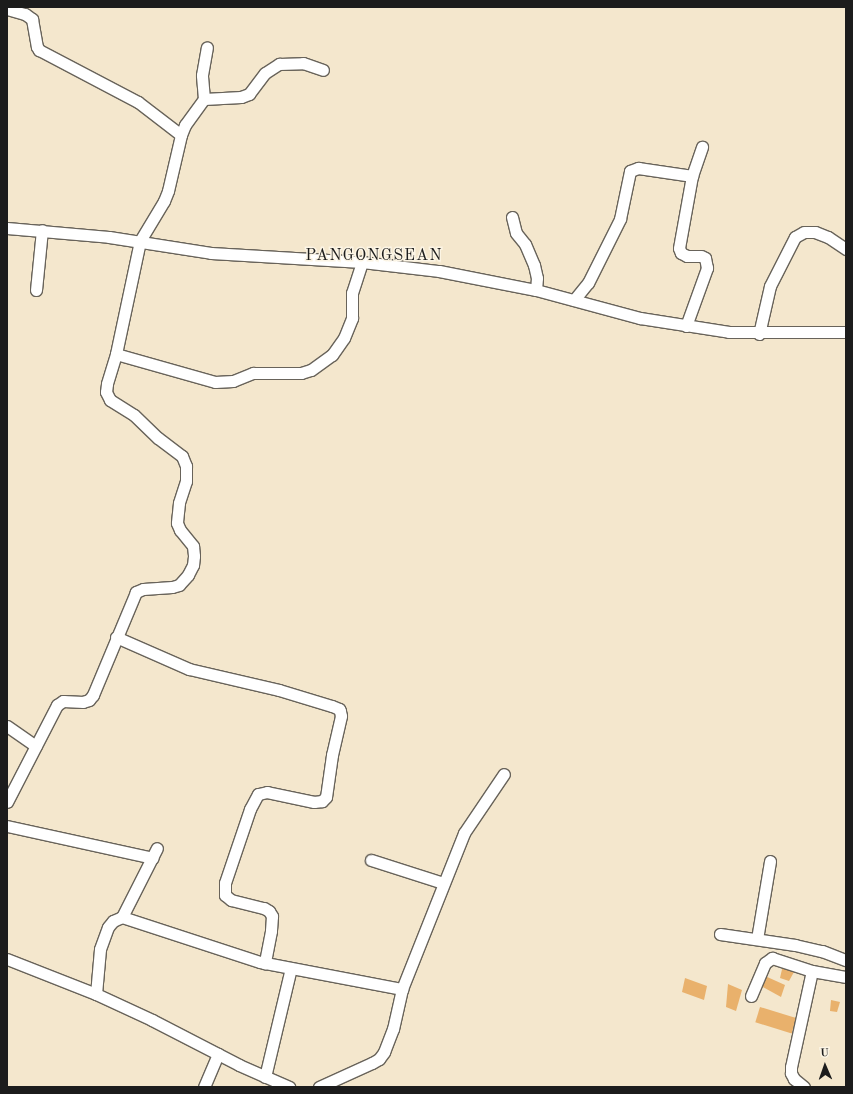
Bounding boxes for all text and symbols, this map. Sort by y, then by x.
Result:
district label: PANGONGSEAN [305,246,443,266]
north arrow [805,1046,845,1086]
text: U [820,1048,829,1059]

